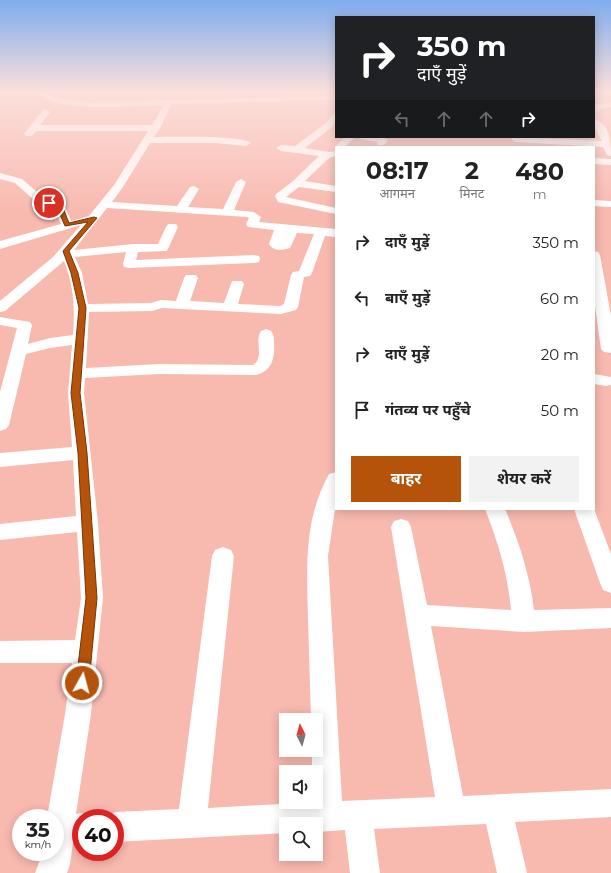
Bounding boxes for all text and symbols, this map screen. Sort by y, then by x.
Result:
text: 350 m [417,29,506,63]
icon: right [351,32,403,84]
text: दाएँ मुड़ें [417,63,466,85]
icon: left [391,108,413,130]
icon: ahead [433,108,455,130]
icon: ahead [475,108,497,130]
icon: right [517,108,539,130]
text: 08:17 [366,156,429,185]
text: 2 [465,156,479,185]
text: 480 [515,157,564,186]
text: आगमन [379,185,415,201]
text: मिनट [459,185,484,201]
pin [32,186,66,220]
text: m [533,186,547,202]
icon: arrive [38,192,60,214]
icon: right [351,231,373,253]
text: दाएँ मुड़ें [385,232,430,251]
text: 350 m [532,233,579,252]
icon: left [351,287,373,309]
text: बाएँ मुड़ें [385,288,430,307]
text: 60 m [540,289,579,308]
icon: right [351,343,373,365]
text: दाएँ मुड़ें [385,344,430,363]
text: 20 m [541,345,579,364]
icon: arrive [351,399,373,421]
text: गंतव्य पर पहुँचे [385,400,471,419]
text: 50 m [541,401,579,420]
button: बाहर [351,456,461,502]
button: शेयर करें [469,456,579,502]
position arrow [61,662,103,704]
north arrow [279,713,323,757]
map controls [279,713,323,861]
button: sound [279,765,323,809]
speed limit sign: 40 [72,809,124,861]
button: search [279,817,323,861]
text: 35 [26,818,50,842]
text: km/h [25,838,51,851]

